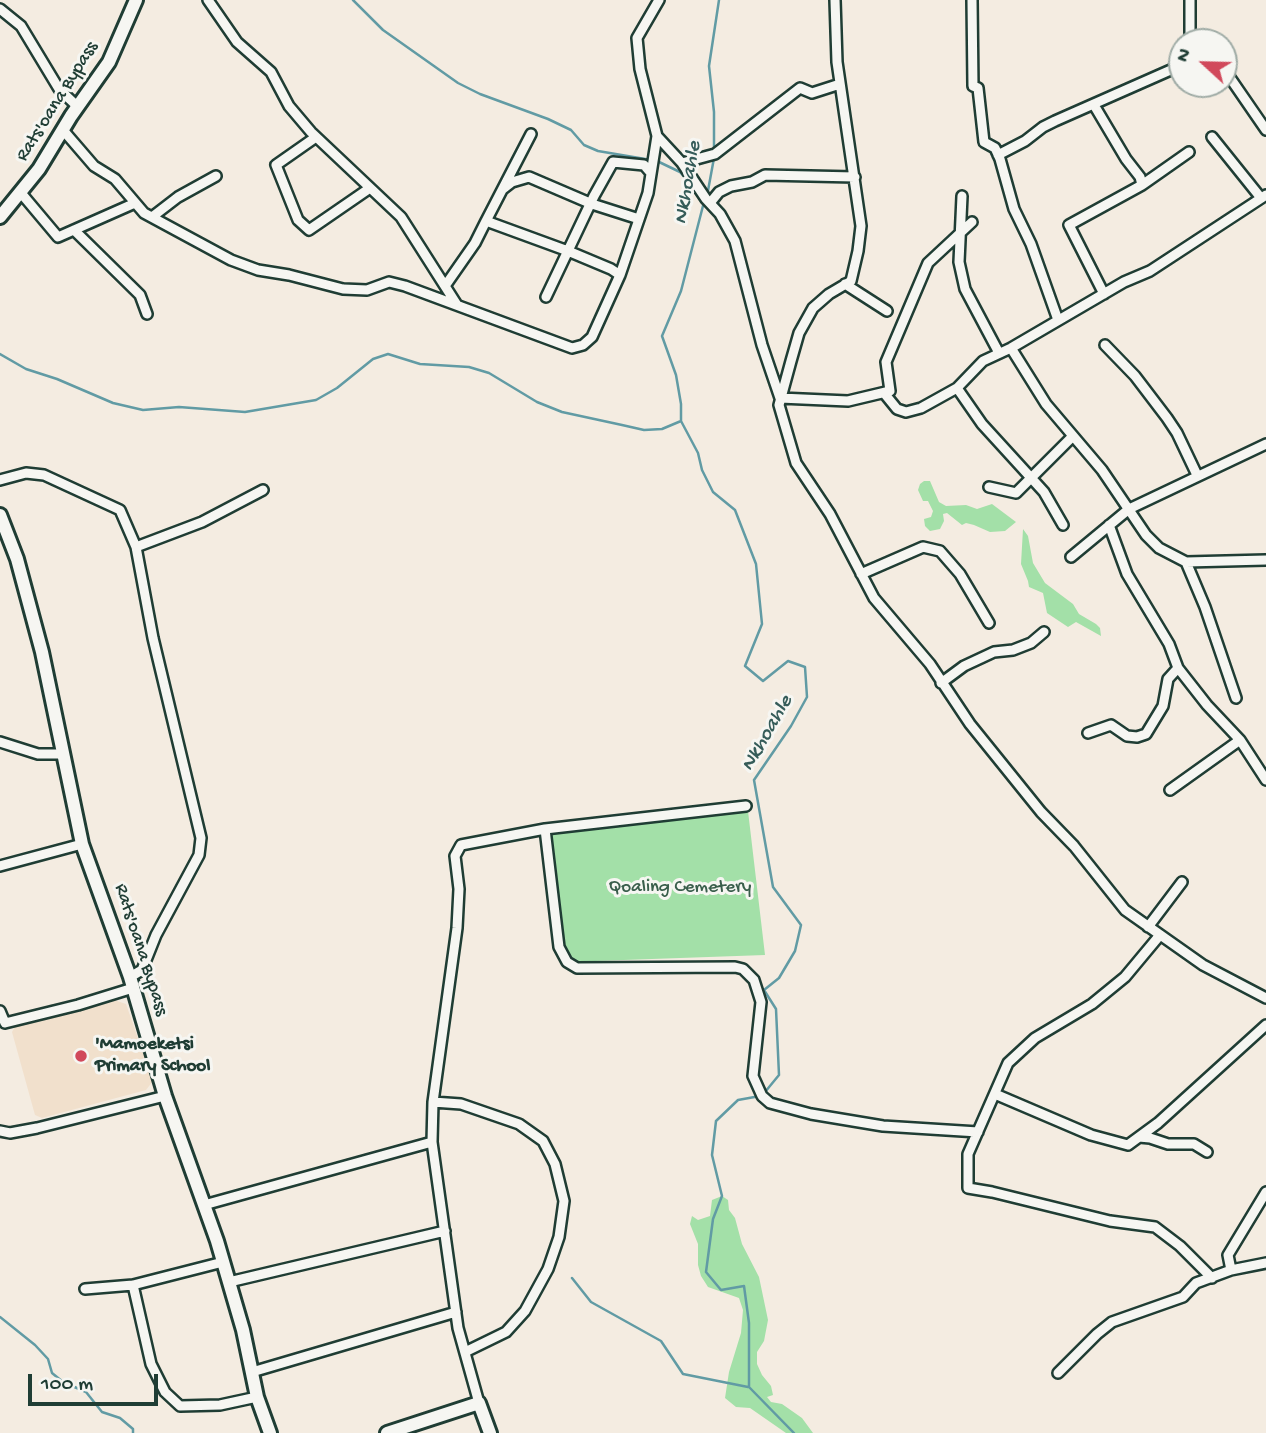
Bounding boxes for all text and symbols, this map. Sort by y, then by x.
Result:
north arrow [1168,28,1238,98]
street label: Rats'oana Bypass [12,38,104,166]
text: N [1172,46,1198,66]
water label: Nkhoahle [669,140,709,226]
water label: Nkhoahle [736,691,800,777]
park label: Qoaling Cemetery [609,877,751,899]
street label: Rats'oana Bypass [108,881,172,1019]
place label: 'Mamoeketsi Primary School [95,1034,210,1078]
marker: 'Mamoeketsi Primary School [73,1048,89,1064]
scale bar [32,1360,161,1404]
text: 100 m [41,1373,93,1398]

